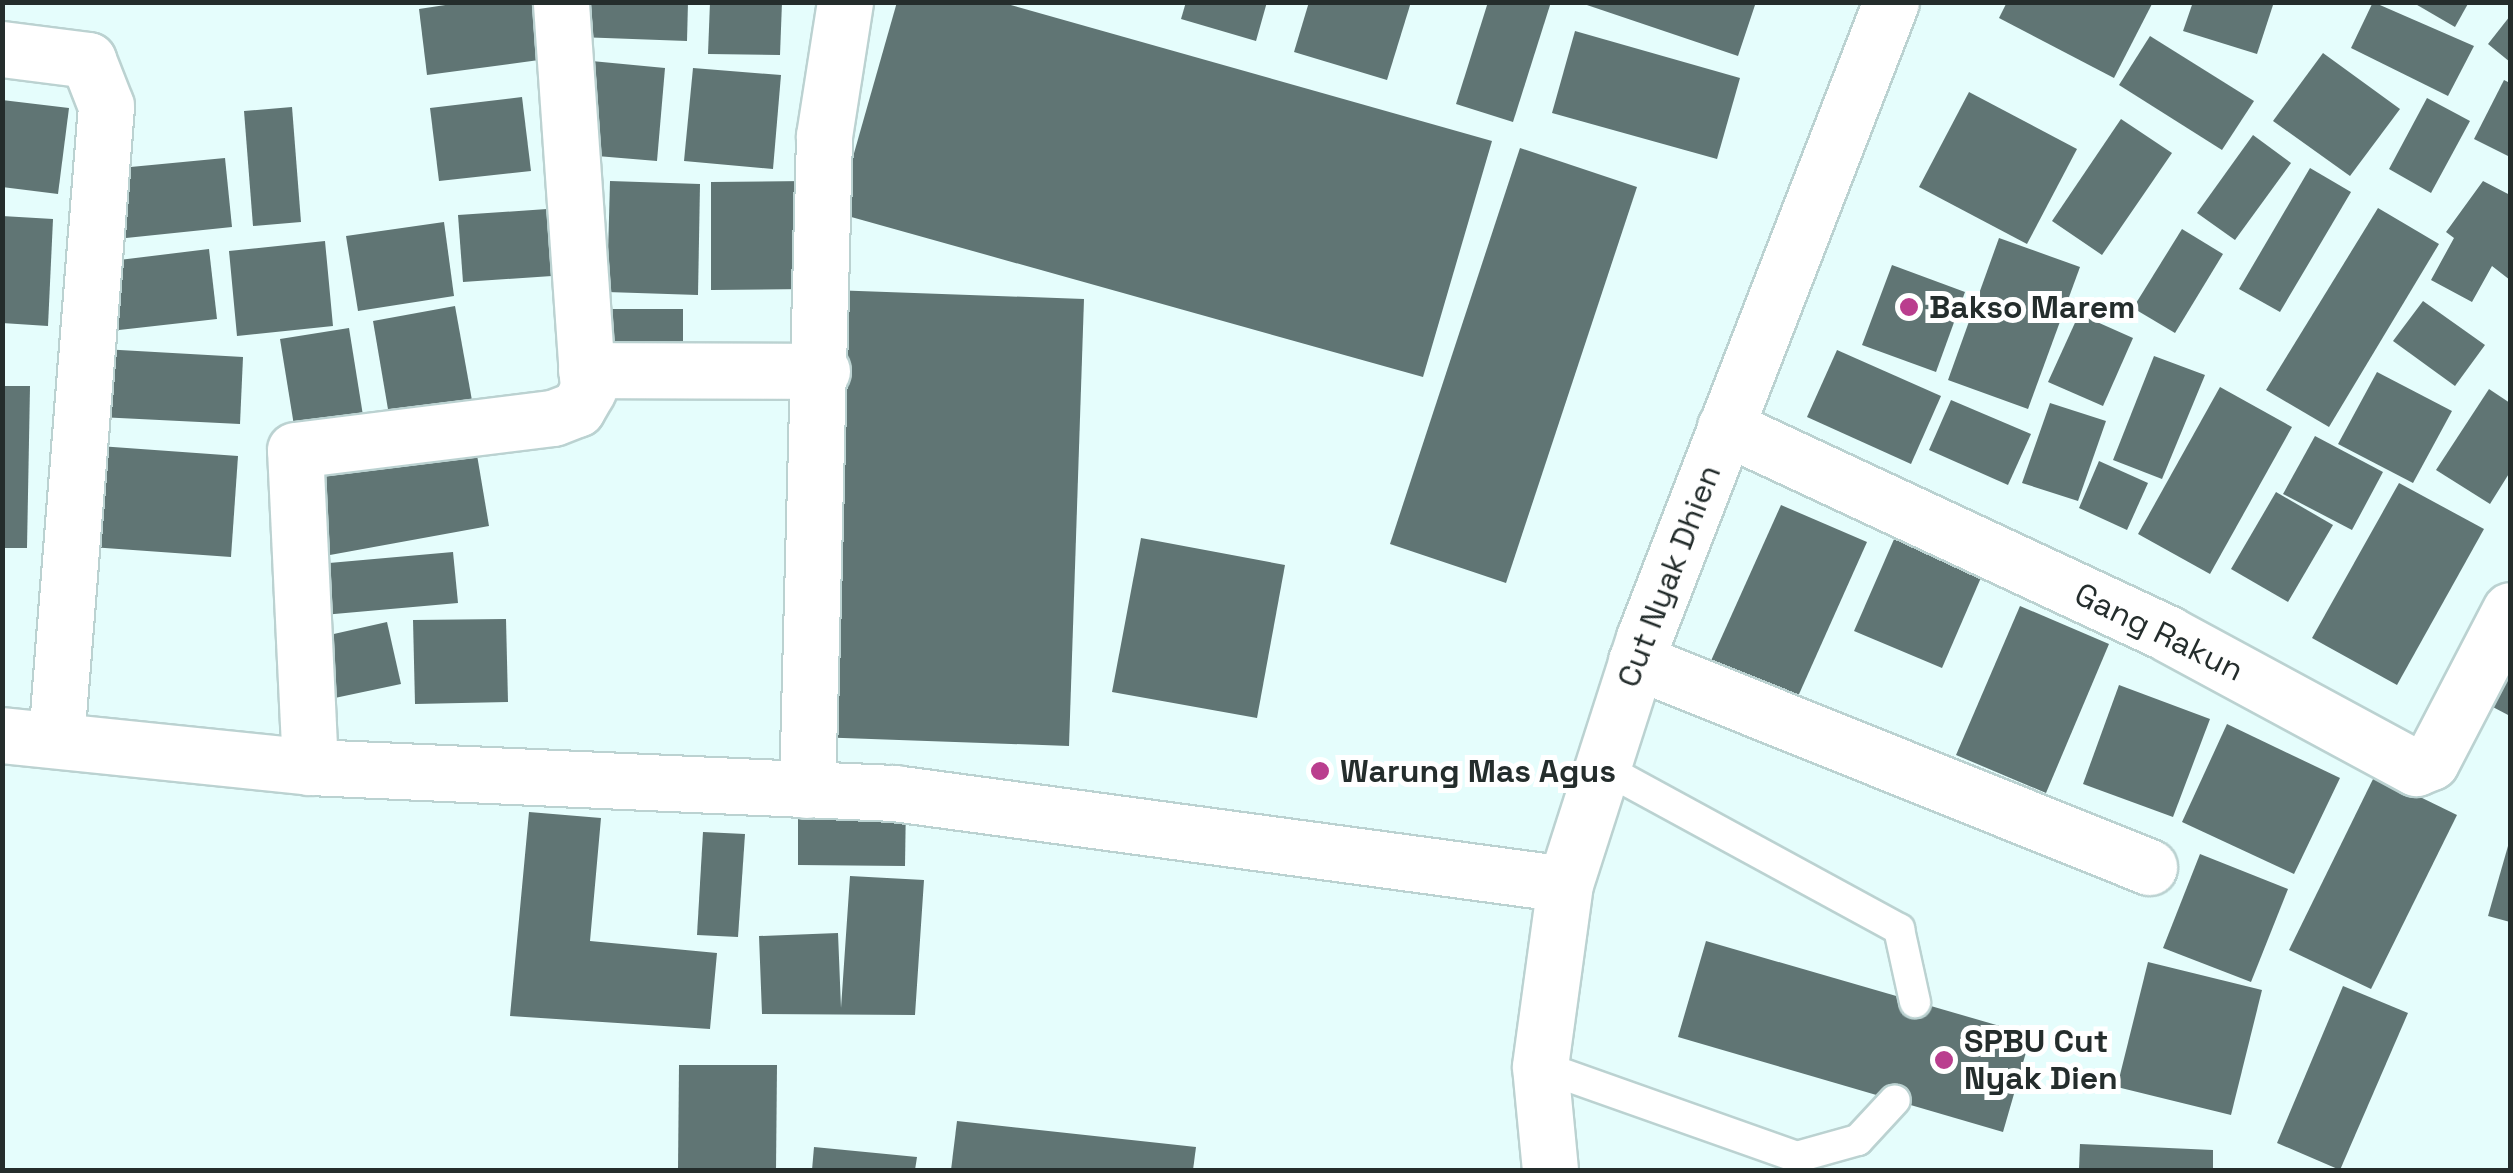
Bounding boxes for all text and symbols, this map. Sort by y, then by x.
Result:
place label: Bakso Marem [1929,288,2135,326]
marker: Bakso Marem [1898,296,1920,318]
street label: Cut Nyak Dhien [1609,459,1729,693]
street label: Gang Rakun [2068,575,2250,689]
place label: Warung Mas Agus [1340,752,1616,790]
marker: Warung Mas Agus [1309,760,1331,782]
place label: SPBU Cut Nyak Dien [1964,1023,2118,1098]
marker: SPBU Cut Nyak Dien [1933,1049,1955,1071]

